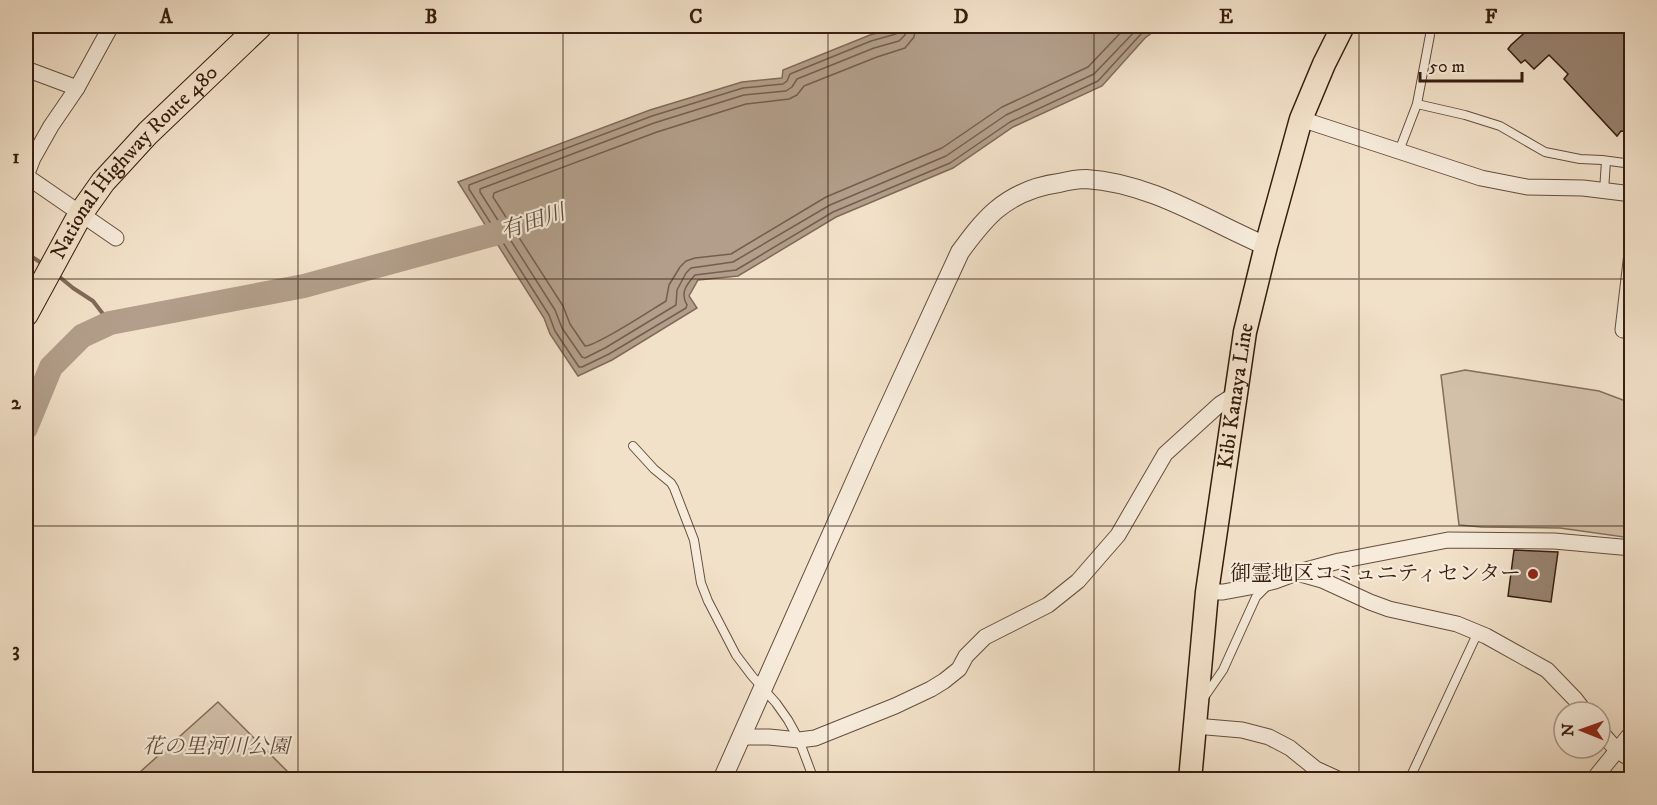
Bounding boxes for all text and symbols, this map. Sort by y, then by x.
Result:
text: A [159,5,174,30]
text: B [425,5,437,30]
text: C [689,5,703,30]
text: D [954,5,969,30]
text: E [1219,5,1233,30]
text: F [1485,5,1498,30]
scale bar [1420,45,1522,83]
text: 50 m [1429,56,1465,78]
street label: National Highway Route 480 [45,60,224,264]
text: 1 [12,145,20,170]
water label: 有田川 [497,198,570,245]
street label: Kibi Kanaya Line [1212,320,1260,470]
text: 2 [11,391,22,416]
place label: 御霊地区コミュニティセンター [1230,561,1521,587]
marker: 御霊地区コミュニティセンター [1526,567,1540,581]
text: 3 [12,638,20,663]
north arrow [1552,700,1612,760]
text: N [1558,723,1578,736]
park label: 花の里河川公園 [143,734,292,760]

